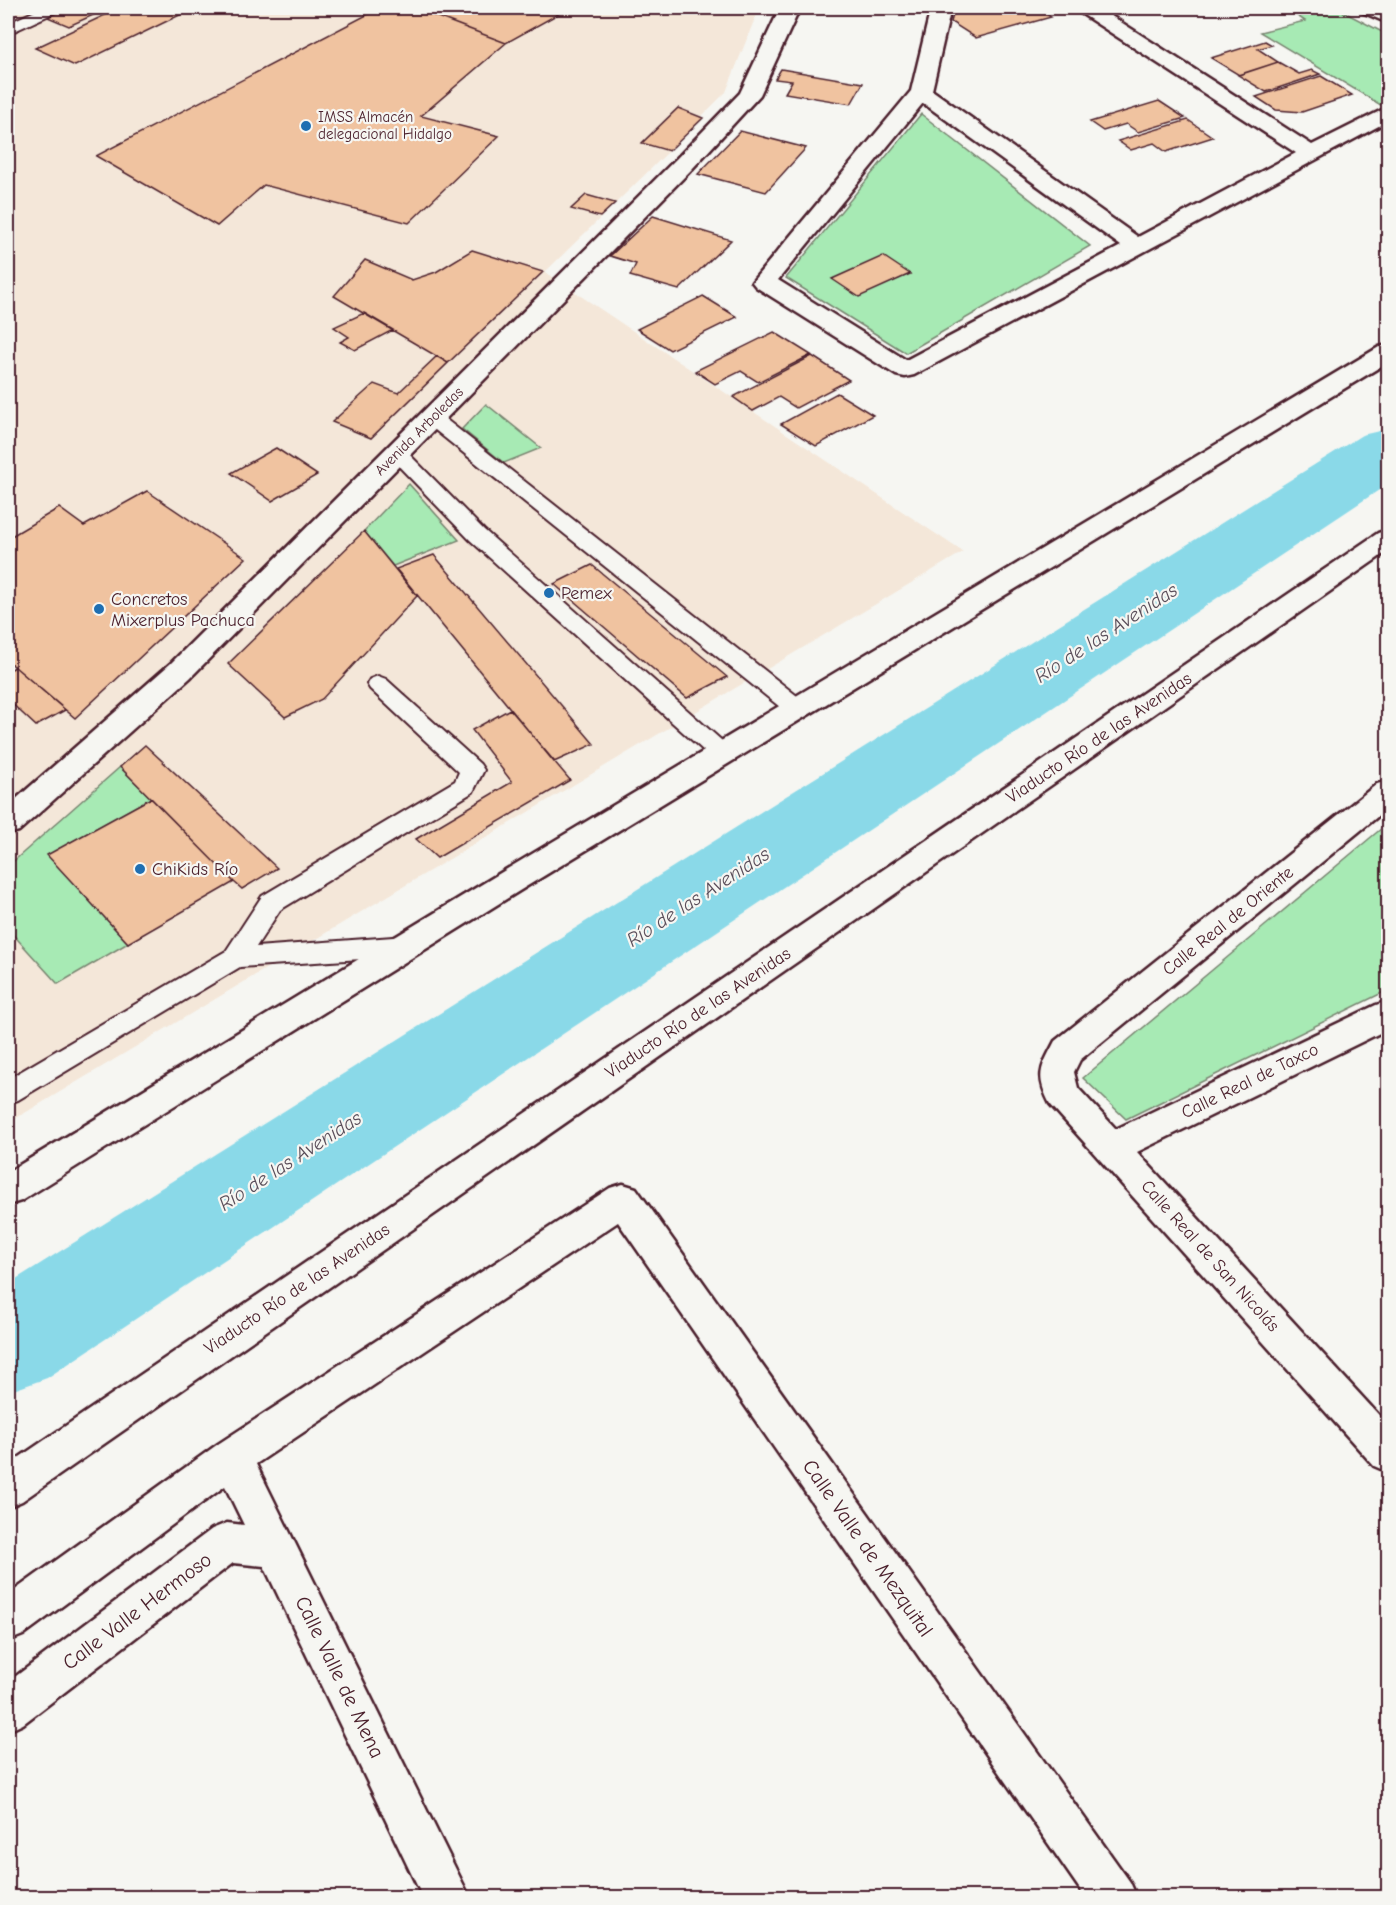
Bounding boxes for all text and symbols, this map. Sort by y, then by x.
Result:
place label: IMSS Almacén delegacional Hidalgo [318,108,452,143]
marker: IMSS Almacén delegacional Hidalgo [299,119,313,133]
street label: Avenida Arboledas [371,383,467,479]
water label: Río de las Avenidas [1030,578,1182,688]
place label: Pemex [561,583,612,604]
marker: Pemex [542,586,556,600]
place label: Concretos Mixerplus Pachuca [111,589,255,631]
marker: Concretos Mixerplus Pachuca [92,602,106,616]
street label: Viaducto Río de las Avenidas [1002,668,1196,808]
water label: Río de las Avenidas [622,842,774,952]
place label: ChiKids Río [152,859,238,880]
marker: ChiKids Río [133,862,147,876]
street label: Calle Real de Oriente [1158,862,1298,980]
street label: Viaducto Río de las Avenidas [601,943,795,1083]
street label: Calle Real de Taxco [1178,1039,1322,1123]
water label: Río de las Avenidas [214,1106,366,1216]
street label: Calle Real de San Nicolás [1136,1176,1284,1336]
street label: Viaducto Río de las Avenidas [200,1219,394,1359]
street label: Calle Valle de Mezquital [798,1455,938,1641]
street label: Calle Valle Hermoso [58,1547,216,1675]
street label: Calle Valle de Mena [290,1592,390,1762]

